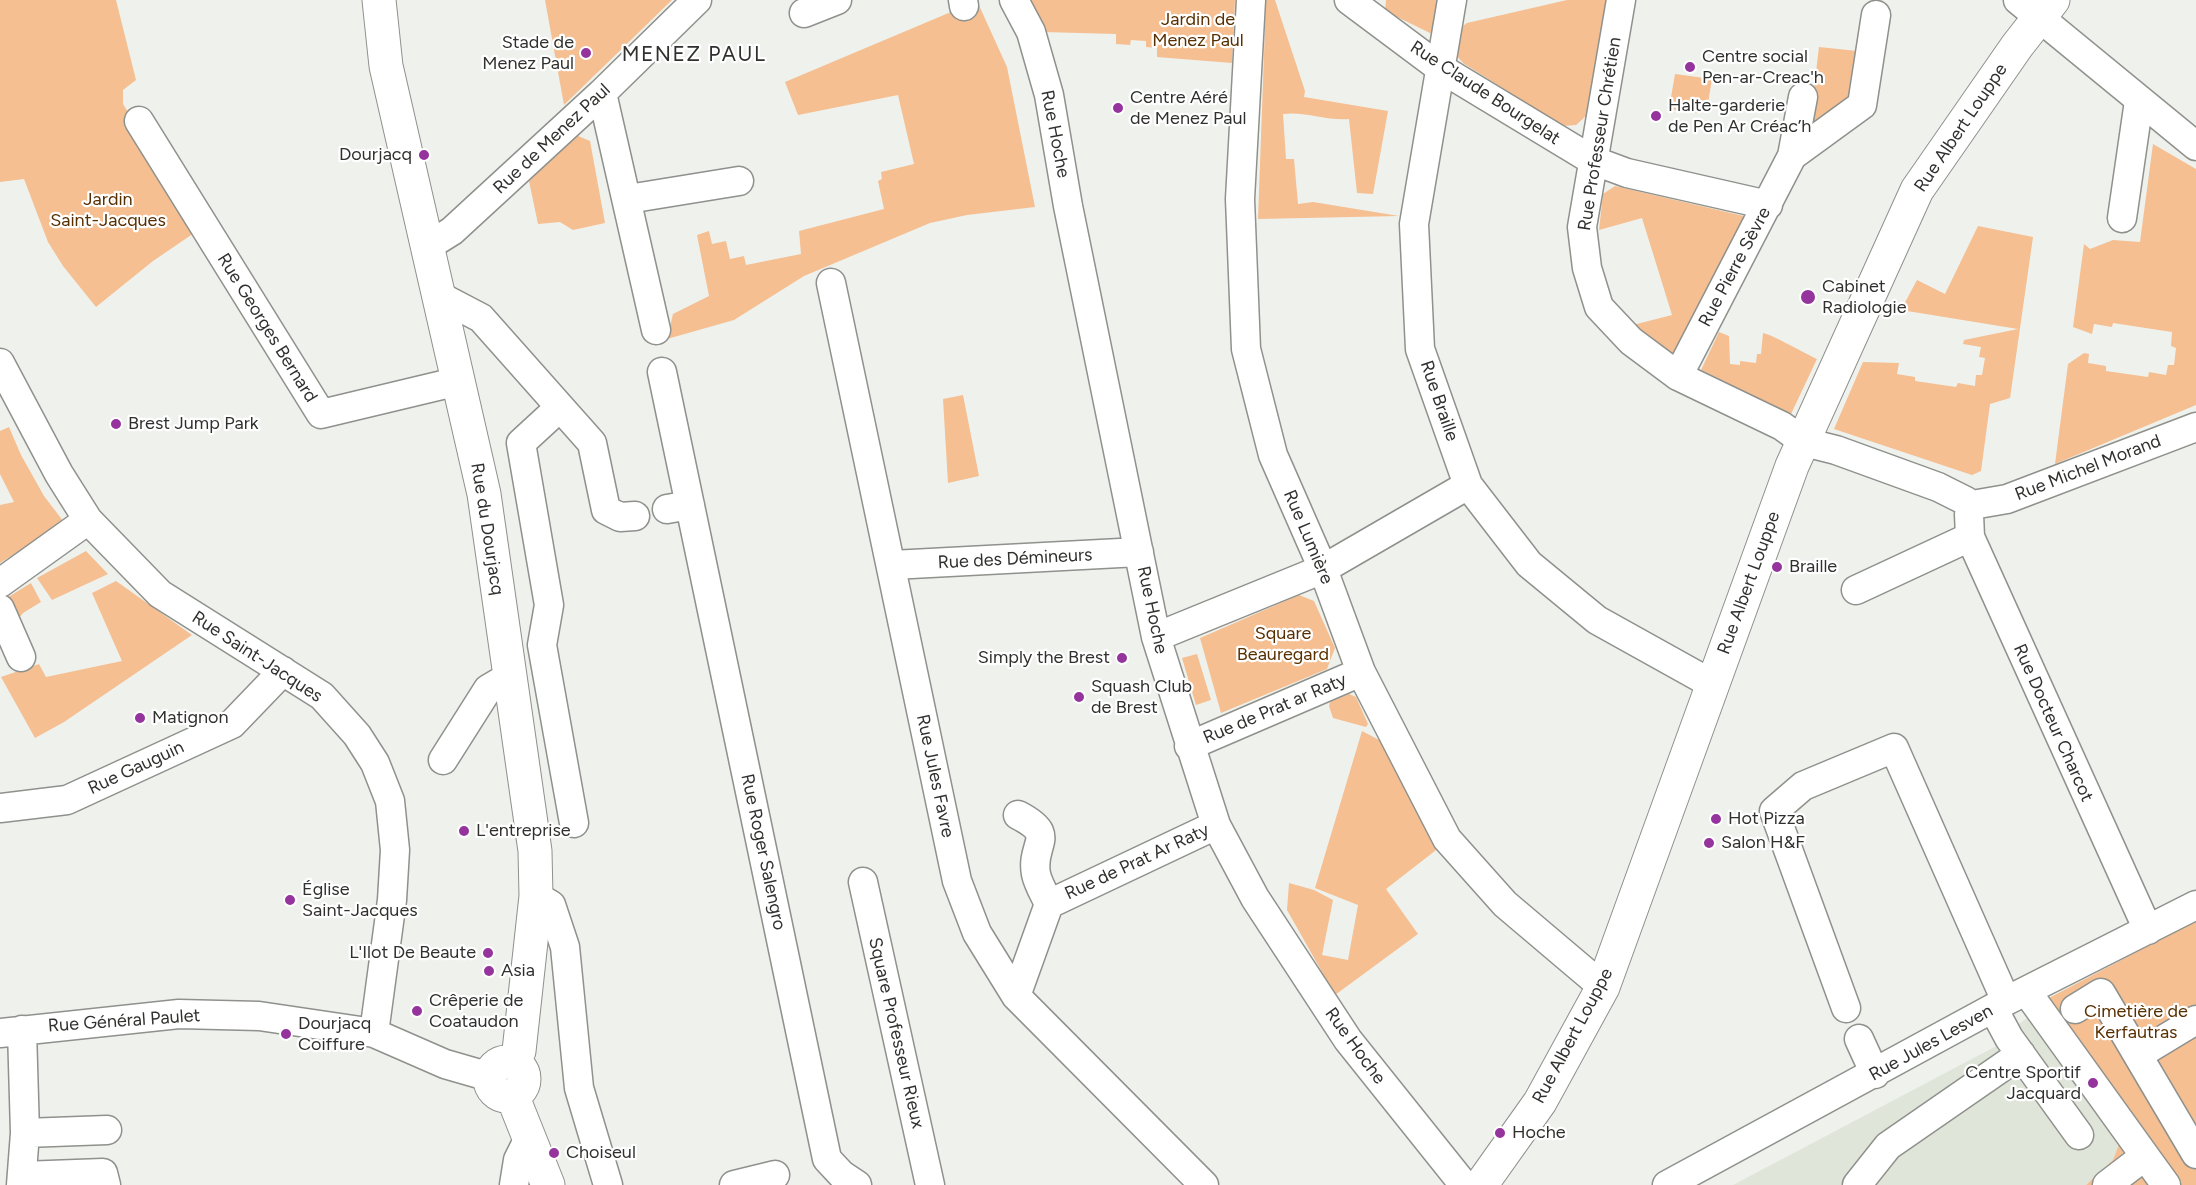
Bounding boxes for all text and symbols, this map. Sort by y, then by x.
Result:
park label: Jardin de Menez Paul [1152,9,1244,52]
place label: Stade de Menez Paul [482,32,574,74]
street label: Rue Claude Bourgelat [1406,36,1564,150]
street label: Rue Professeur Chrétien [1574,36,1626,232]
district label: MENEZ PAUL [622,42,766,68]
marker: Stade de Menez Paul [579,46,593,60]
place label: Centre social Pen-ar-Creac'h [1702,46,1824,88]
marker: Centre social Pen-ar-Creac'h [1683,60,1697,74]
street label: Rue Albert Louppe [1910,60,2012,196]
street label: Rue de Menez Paul [489,79,615,199]
place label: Centre Aéré de Menez Paul [1130,87,1246,130]
street label: Rue Hoche [1036,88,1074,180]
place label: Halte-garderie de Pen Ar Créac’h [1668,95,1811,138]
marker: Centre Aéré de Menez Paul [1111,101,1125,115]
marker: Halte-garderie de Pen Ar Créac’h [1649,109,1663,123]
place label: Dourjacq [339,144,412,166]
marker: Dourjacq [417,148,431,162]
park label: Jardin Saint-Jacques [50,189,166,232]
street label: Rue Pierre Sèvre [1694,203,1776,331]
street label: Rue Georges Bernard [212,250,322,406]
place label: Cabinet Radiologie [1822,276,1907,318]
marker: Cabinet Radiologie [1799,288,1817,306]
street label: Rue Braille [1415,358,1463,444]
place label: Brest Jump Park [128,413,258,435]
marker: Brest Jump Park [109,417,123,431]
street label: Rue Michel Morand [2012,430,2164,506]
street label: Rue du Dourjacq [466,461,508,597]
street label: Rue Lumière [1278,487,1338,587]
street label: Rue Albert Louppe [1713,509,1785,657]
street label: Rue des Démineurs [937,544,1093,574]
place label: Braille [1789,556,1837,578]
marker: Braille [1770,560,1784,574]
street label: Rue Hoche [1132,564,1172,656]
street label: Rue Saint-Jacques [188,607,326,707]
park label: Square Beauregard [1237,623,1329,666]
street label: Rue Docteur Charcot [2008,641,2098,805]
place label: Simply the Brest [978,647,1110,669]
marker: Simply the Brest [1115,651,1129,665]
street label: Rue de Prat ar Raty [1200,669,1350,749]
place label: Squash Club de Brest [1091,676,1192,718]
marker: Squash Club de Brest [1072,690,1086,704]
place label: Matignon [152,707,228,729]
marker: Matignon [133,711,147,725]
street label: Rue Jules Favre [911,712,959,840]
street label: Rue Gauguin [85,736,187,800]
street label: Rue Roger Salengro [736,772,790,932]
place label: Hot Pizza [1728,808,1805,830]
marker: Hot Pizza [1709,812,1723,826]
street label: Rue de Prat Ar Raty [1061,819,1213,905]
place label: L'entreprise [476,820,571,842]
marker: L'entreprise [457,824,471,838]
place label: Salon H&F [1721,832,1805,854]
marker: Salon H&F [1702,836,1716,850]
place label: Église Saint-Jacques [302,879,418,922]
marker: Église Saint-Jacques [283,893,297,907]
street label: Square Professeur Rieux [864,935,928,1131]
place label: L'Ilot De Beaute [349,942,476,964]
marker: L'Ilot De Beaute [481,946,495,960]
place label: Asia [501,960,535,982]
marker: Asia [482,964,496,978]
street label: Rue Albert Louppe [1528,965,1618,1107]
place label: Crêperie de Coataudon [429,990,523,1032]
street label: Rue Jules Lesven [1865,1000,1997,1086]
park label: Cimetière de Kerfautras [2084,1001,2188,1044]
marker: Crêperie de Coataudon [410,1004,424,1018]
street label: Rue Hoche [1320,1004,1390,1088]
street label: Rue Général Paulet [47,1005,201,1037]
place label: Dourjacq Coiffure [298,1013,371,1056]
marker: Dourjacq Coiffure [279,1027,293,1041]
place label: Centre Sportif Jacquard [1965,1062,2081,1104]
marker: Centre Sportif Jacquard [2086,1076,2100,1090]
place label: Hoche [1512,1122,1566,1144]
marker: Hoche [1493,1126,1507,1140]
place label: Choiseul [566,1142,636,1164]
marker: Choiseul [547,1146,561,1160]

